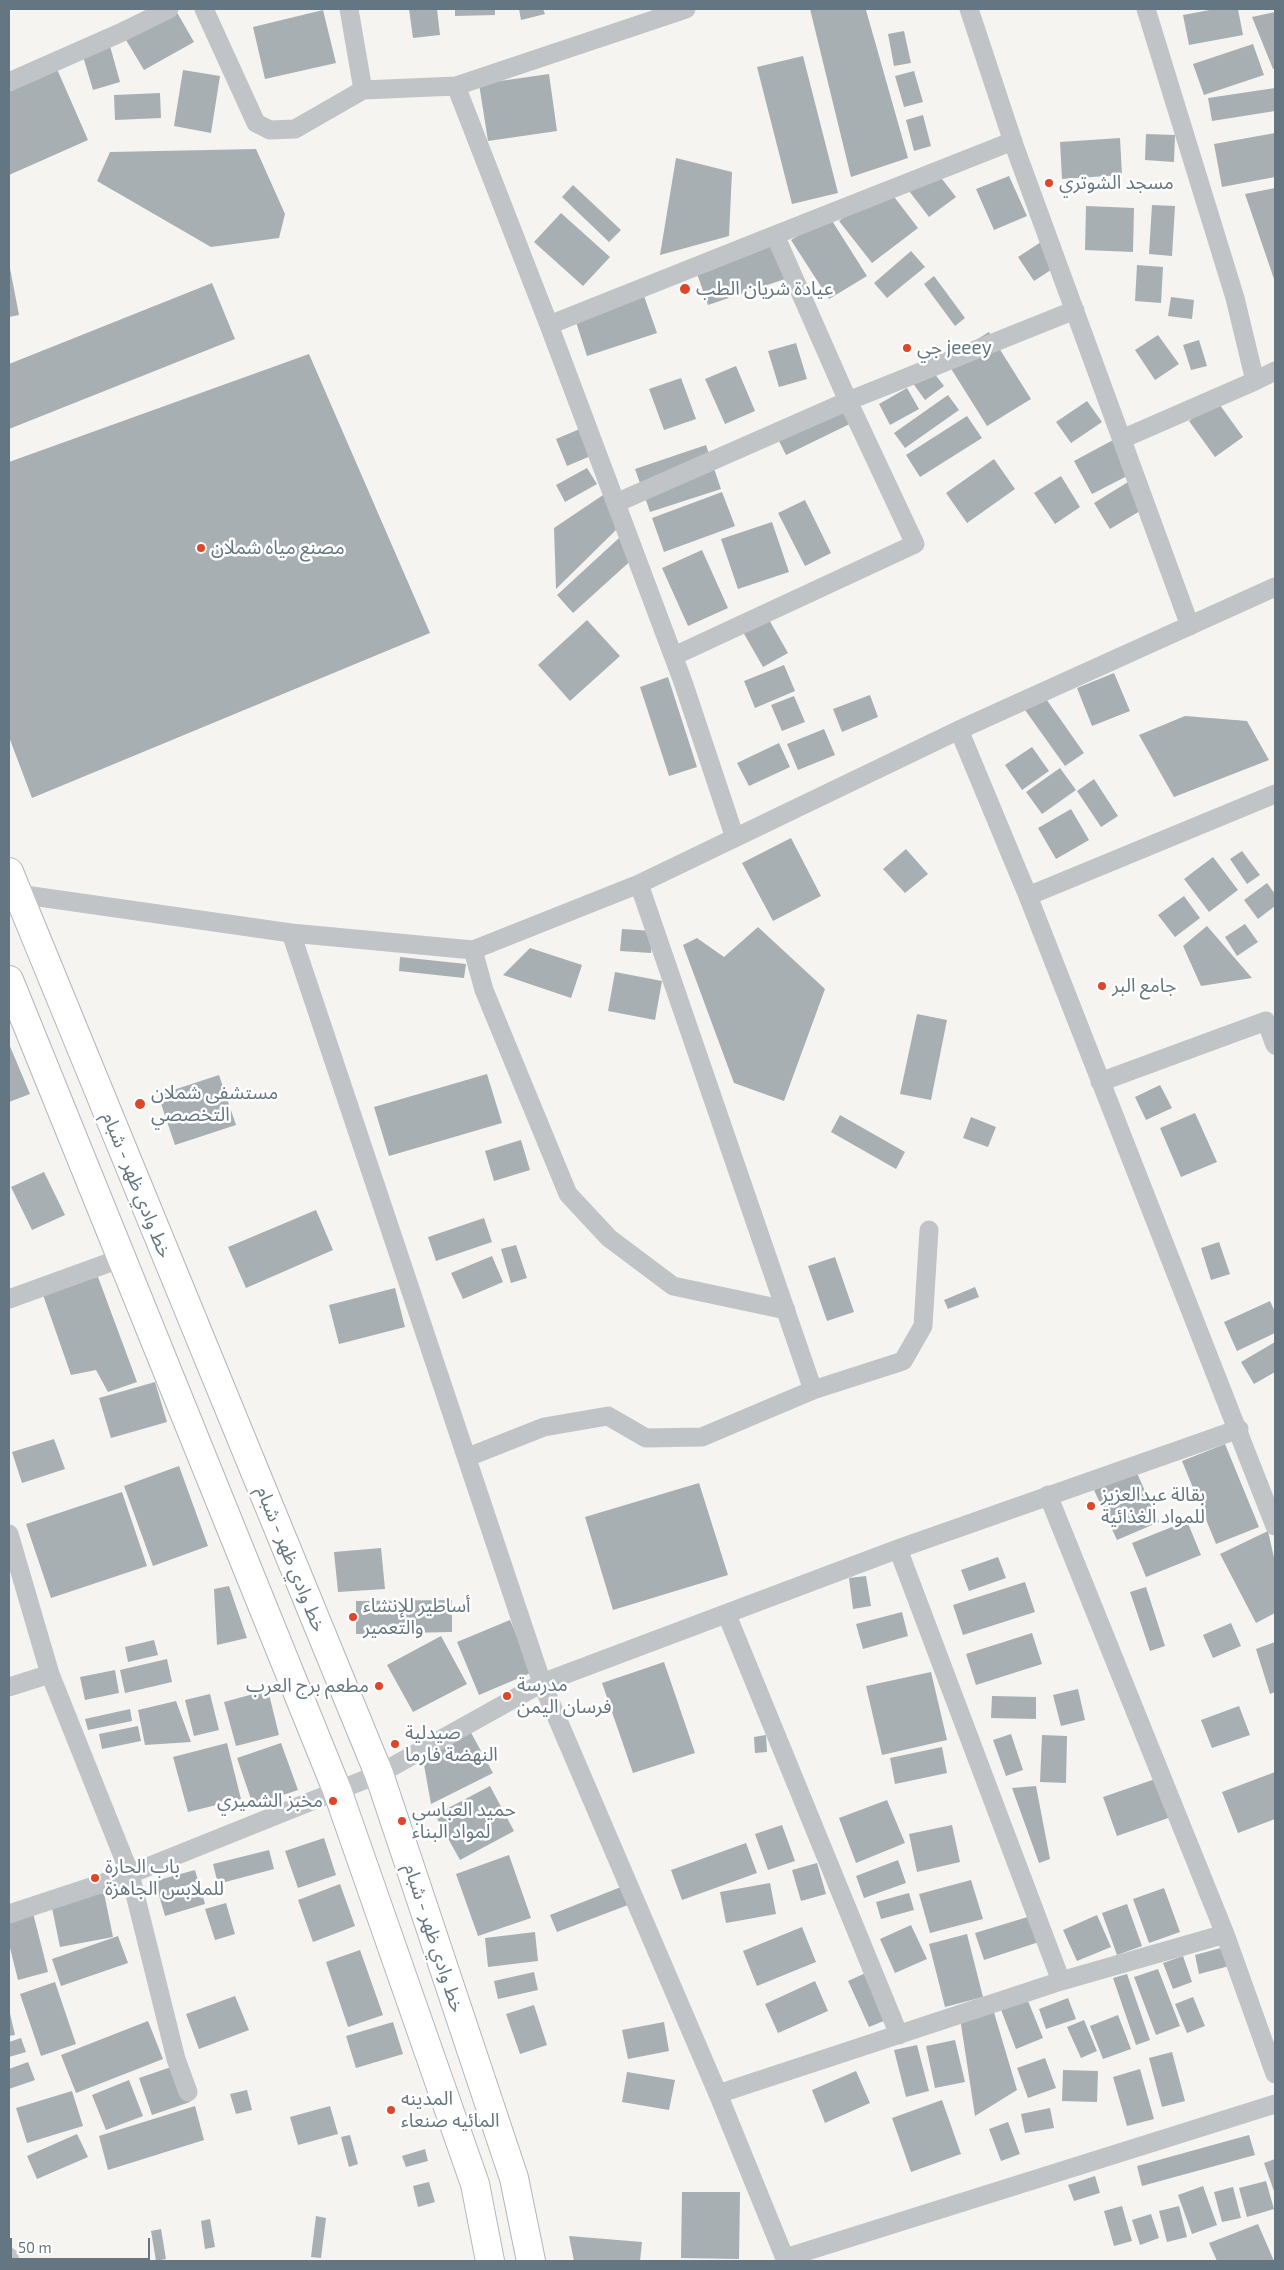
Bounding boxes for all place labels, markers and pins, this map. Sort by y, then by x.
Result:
place label: مسجد الشوتري [1059,172,1174,194]
marker: مسجد الشوتري [1043,177,1055,189]
place label: عيادة شريان الطب [696,278,833,300]
marker: عيادة شريان الطب [678,282,692,296]
place label: جي jeeey [917,337,992,359]
marker: جي jeeey [901,342,913,354]
place label: مصنع مياه شملان [211,537,345,559]
marker: مصنع مياه شملان [195,542,207,554]
place label: جامع البر [1112,975,1177,997]
marker: جامع البر [1096,980,1108,992]
place label: مستشفى شملان التخصصي [151,1082,278,1126]
marker: مستشفى شملان التخصصي [133,1097,147,1111]
place label: بقالة عبدالعزيز للمواد الغذائية [1101,1484,1205,1528]
marker: بقالة عبدالعزيز للمواد الغذائية [1085,1500,1097,1512]
place label: أساطير للإنشاء والتعمير [363,1595,471,1639]
marker: أساطير للإنشاء والتعمير [347,1611,359,1623]
place label: مدرسة فرسان اليمن [517,1674,612,1718]
place label: مطعم برج العرب [246,1675,369,1697]
marker: مطعم برج العرب [373,1680,385,1692]
marker: مدرسة فرسان اليمن [501,1690,513,1702]
place label: صيدلية النهضة فارما [405,1722,498,1766]
marker: صيدلية النهضة فارما [389,1738,401,1750]
place label: مخبز الشميري [217,1790,323,1812]
marker: مخبز الشميري [327,1795,339,1807]
place label: حميد العباسي لمواد البناء [412,1799,516,1843]
marker: حميد العباسي لمواد البناء [396,1815,408,1827]
place label: باب الحارة للملابس الجاهزة [105,1856,224,1900]
marker: باب الحارة للملابس الجاهزة [89,1872,101,1884]
place label: المدينه المائيه صنعاء [401,2088,500,2132]
marker: المدينه المائيه صنعاء [385,2104,397,2116]

